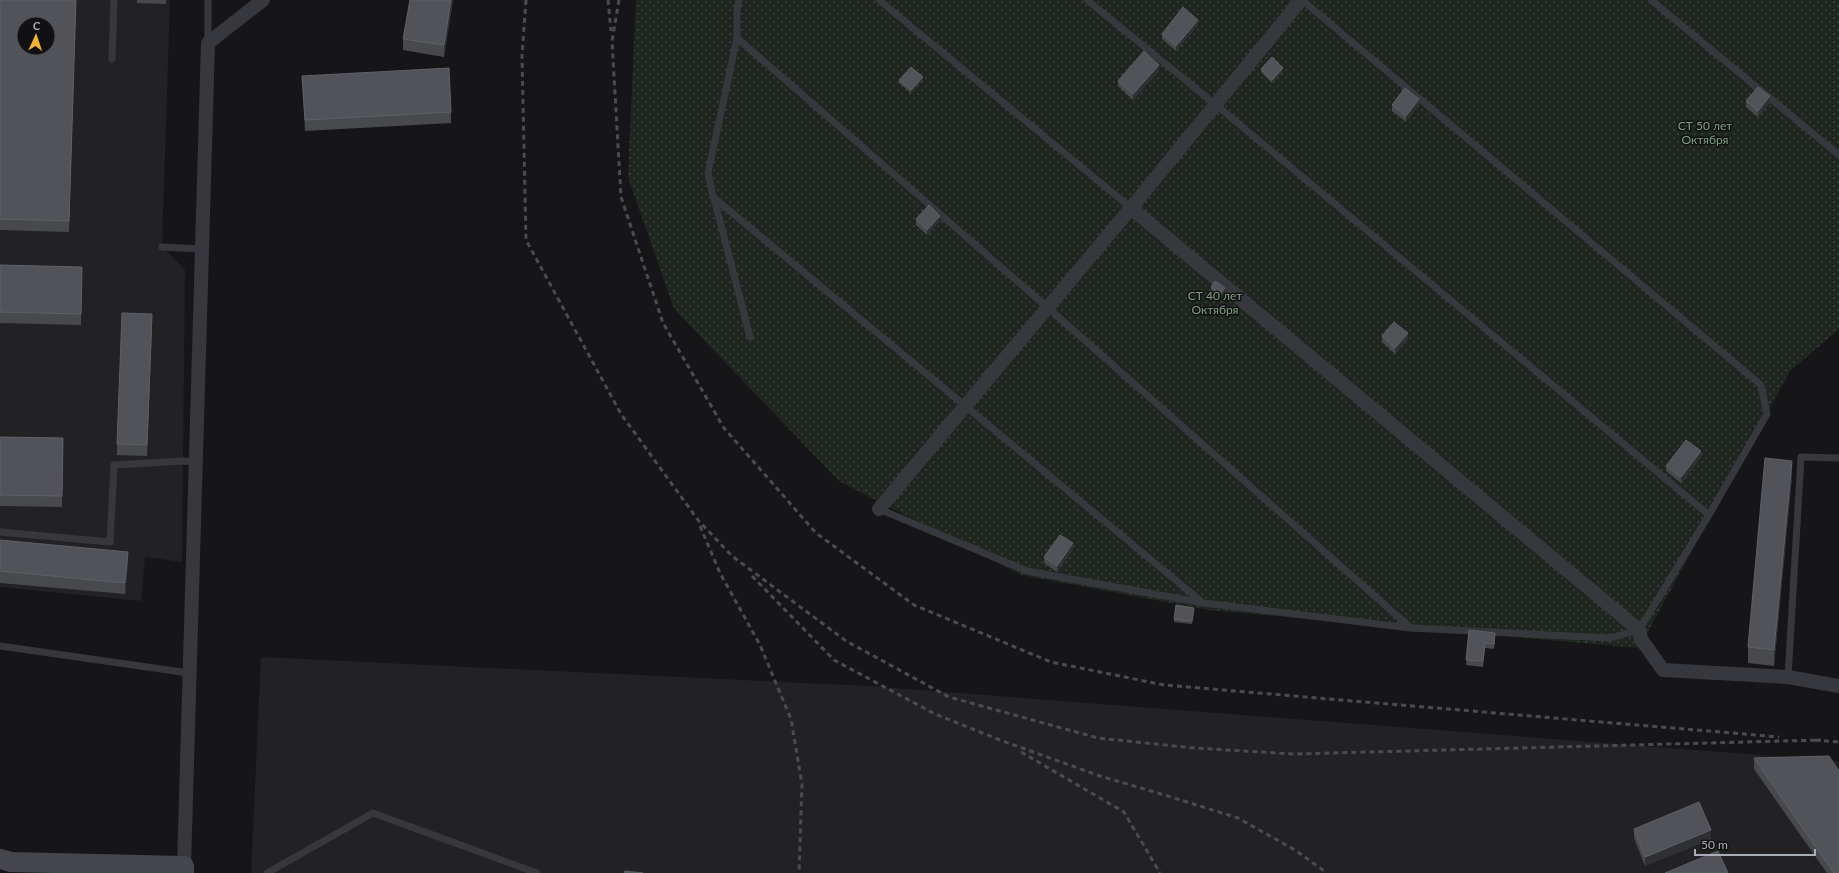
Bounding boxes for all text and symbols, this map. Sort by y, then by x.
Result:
north arrow [16,16,56,56]
text: С [33,19,41,32]
park label: СТ 50 лет Октября [1678,118,1732,147]
park label: СТ 40 лет Октября [1188,288,1242,317]
scale bar [1695,831,1815,857]
text: 50 m [1701,837,1728,852]

